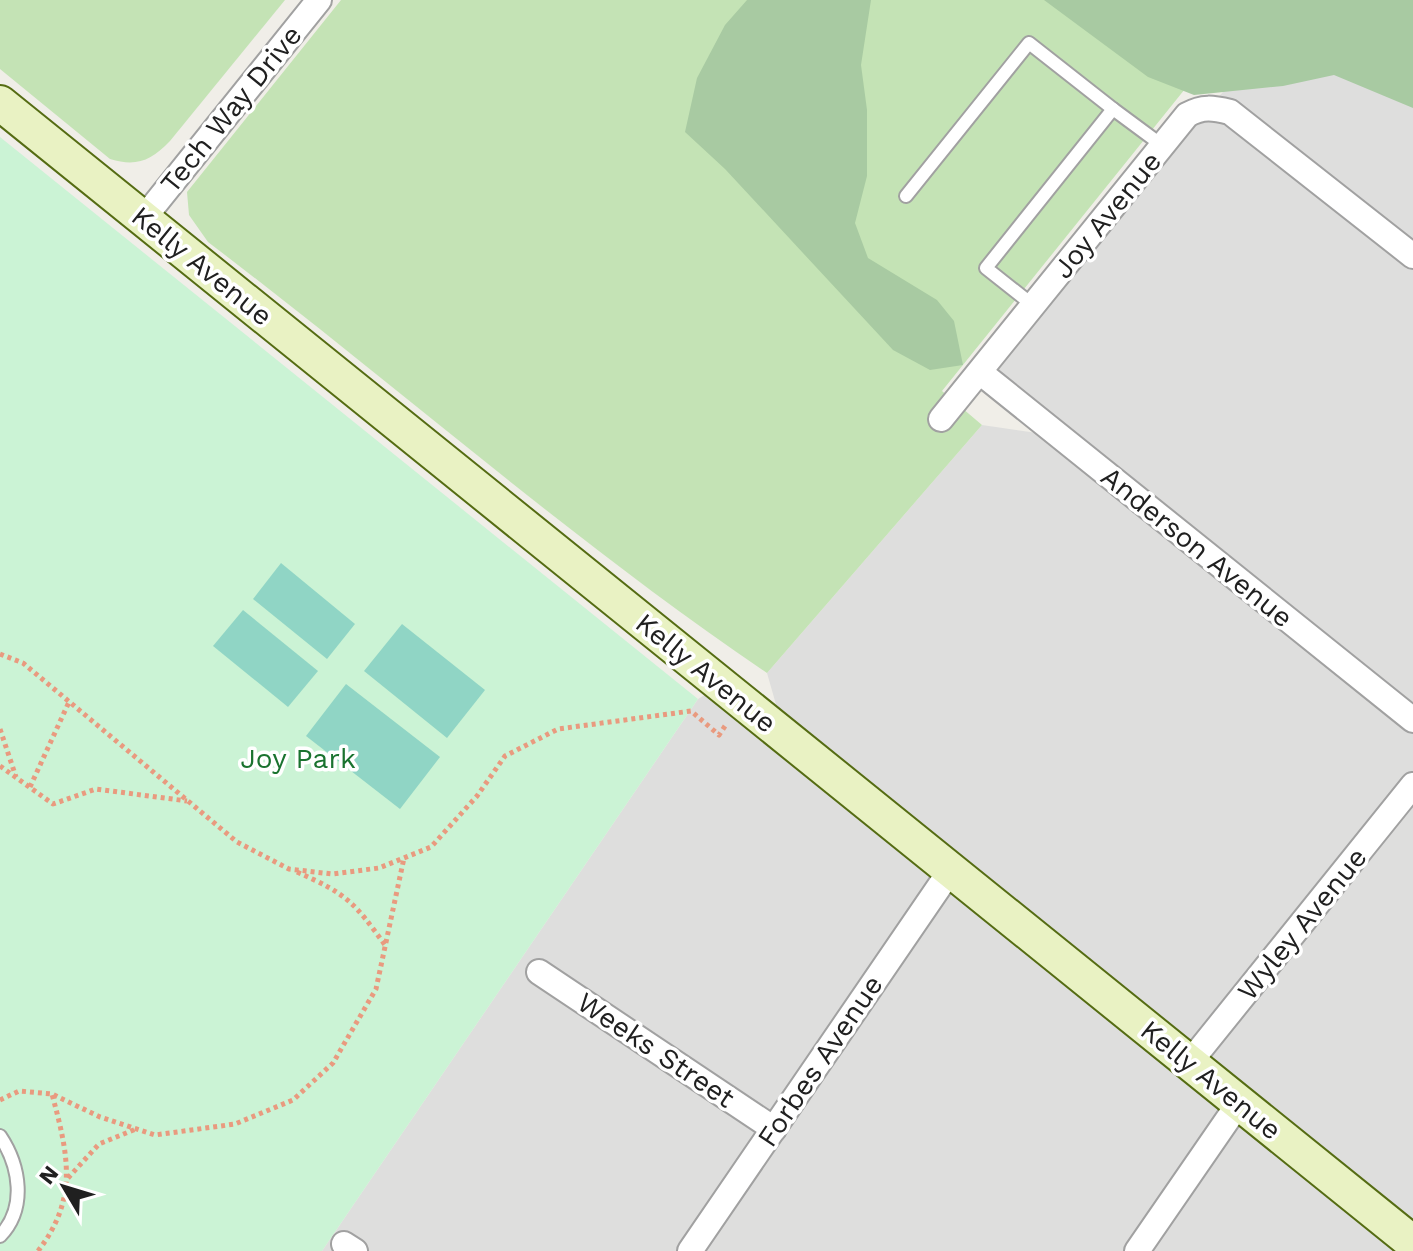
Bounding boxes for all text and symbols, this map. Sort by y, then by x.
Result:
street label: Tech Way Drive [153,19,309,199]
street label: Joy Avenue [1046,145,1168,285]
street label: Kelly Avenue [125,199,279,333]
street label: Anderson Avenue [1095,460,1299,634]
street label: Kelly Avenue [629,606,783,740]
park label: Joy Park [240,742,356,775]
street label: Wyley Avenue [1230,841,1374,1007]
street label: Forbes Avenue [750,969,890,1153]
street label: Weeks Street [571,985,741,1115]
street label: Kelly Avenue [1134,1013,1288,1147]
north arrow [24,1147,104,1227]
text: N [34,1161,64,1189]

